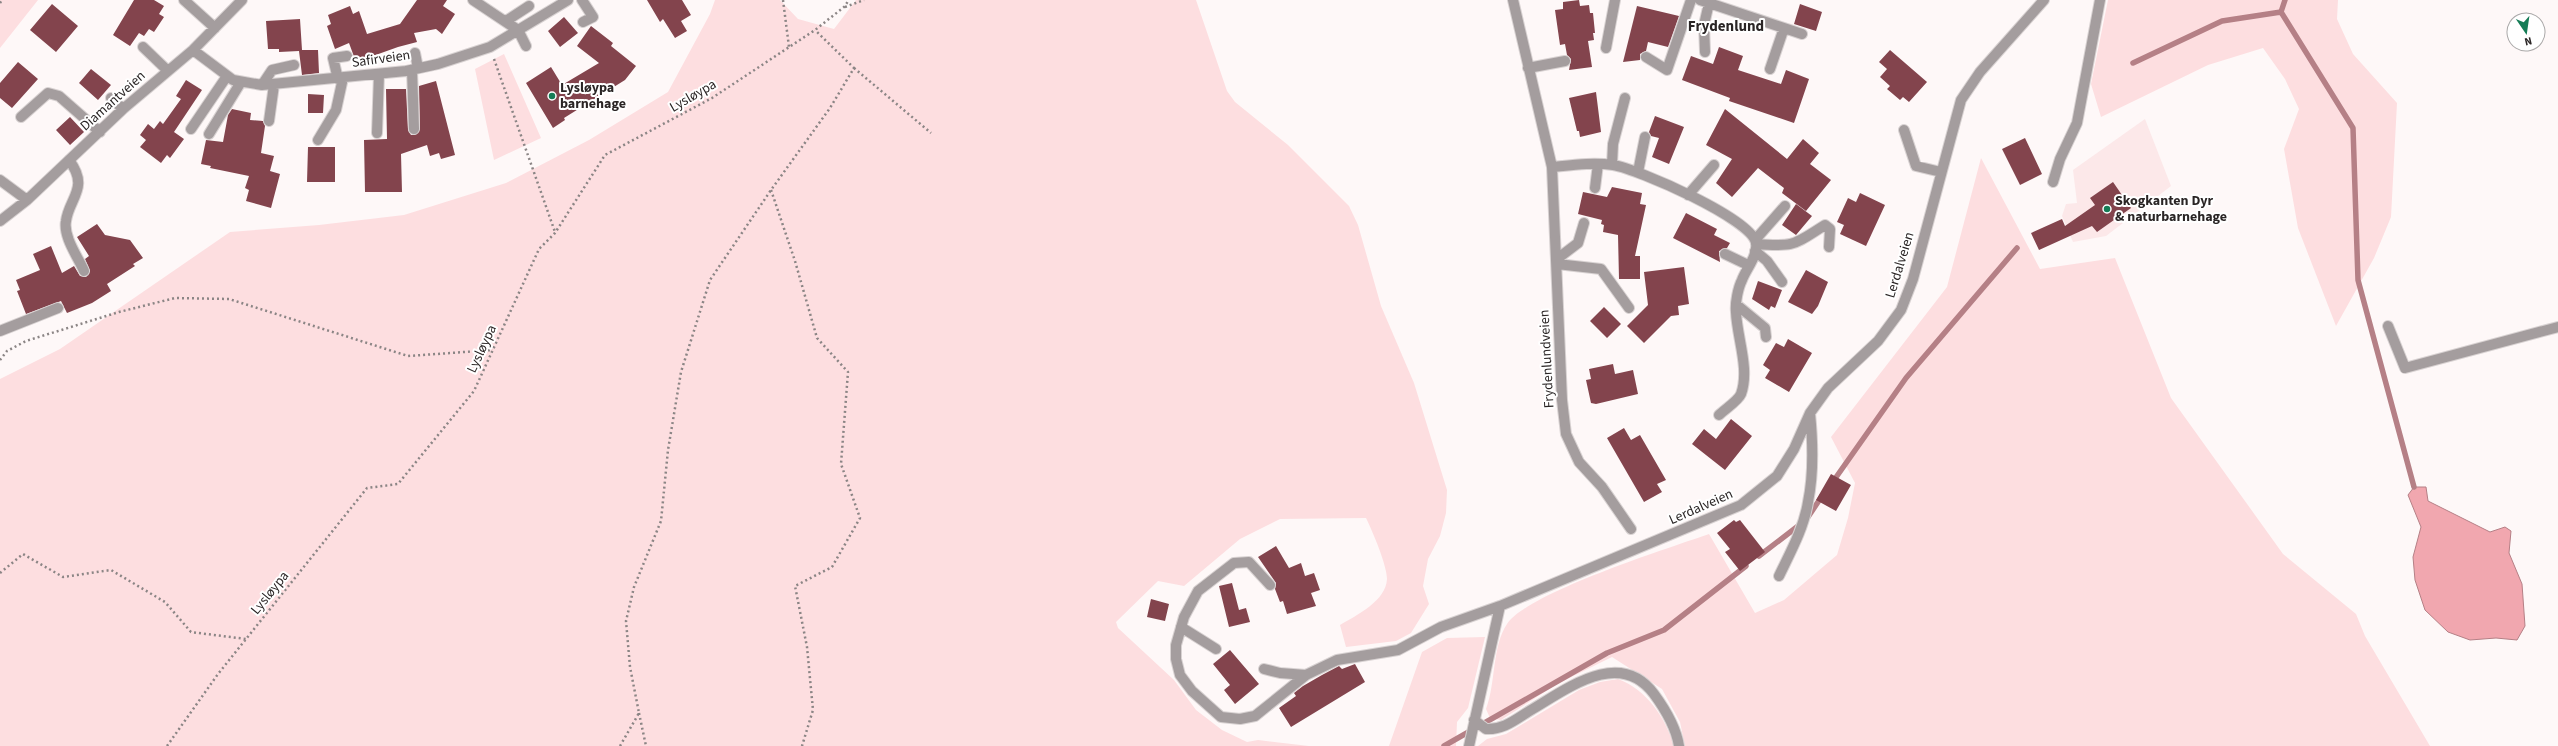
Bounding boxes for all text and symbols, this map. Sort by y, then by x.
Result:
north arrow [2506,12,2546,52]
district label: Frydenlund [1688,16,1764,37]
text: N [2523,33,2533,49]
street label: Safirveien [351,45,411,73]
street label: Diamantveien [76,66,150,136]
street label: Lysløypa [666,75,720,117]
place label: Lysløypa barnehage [560,78,626,114]
marker: Lysløypa barnehage [547,91,557,101]
place label: Skogkanten Dyr & naturbarnehage [2115,191,2227,227]
marker: Skogkanten Dyr & naturbarnehage [2102,204,2112,214]
street label: Lerdalveien [1880,229,1920,301]
street label: Frydenlundveien [1534,309,1560,409]
street label: Lysløypa [462,322,502,376]
street label: Lerdalveien [1666,484,1736,530]
street label: Lysløypa [246,567,294,619]

